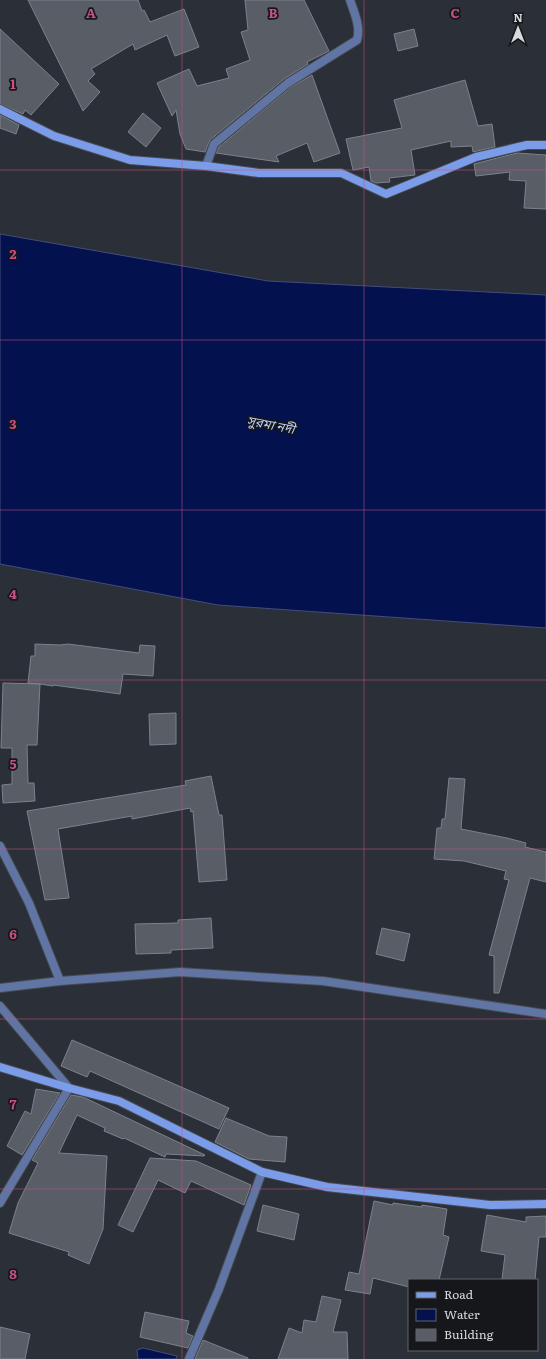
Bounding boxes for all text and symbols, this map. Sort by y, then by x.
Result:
text: A [86,3,96,22]
text: B [269,3,278,22]
text: C [450,3,460,22]
north arrow [498,8,538,48]
text: N [513,9,523,25]
text: 1 [10,74,16,93]
text: 2 [10,244,17,263]
water label: সুরমা নদী [246,410,299,438]
text: 3 [9,414,17,433]
text: 4 [9,584,17,603]
text: 5 [9,754,17,773]
text: 6 [9,924,17,943]
text: 7 [9,1094,17,1113]
text: 8 [9,1264,17,1283]
legend [408,1279,538,1351]
text: Road [444,1285,474,1303]
text: Water [444,1305,480,1323]
text: Building [444,1325,494,1343]

